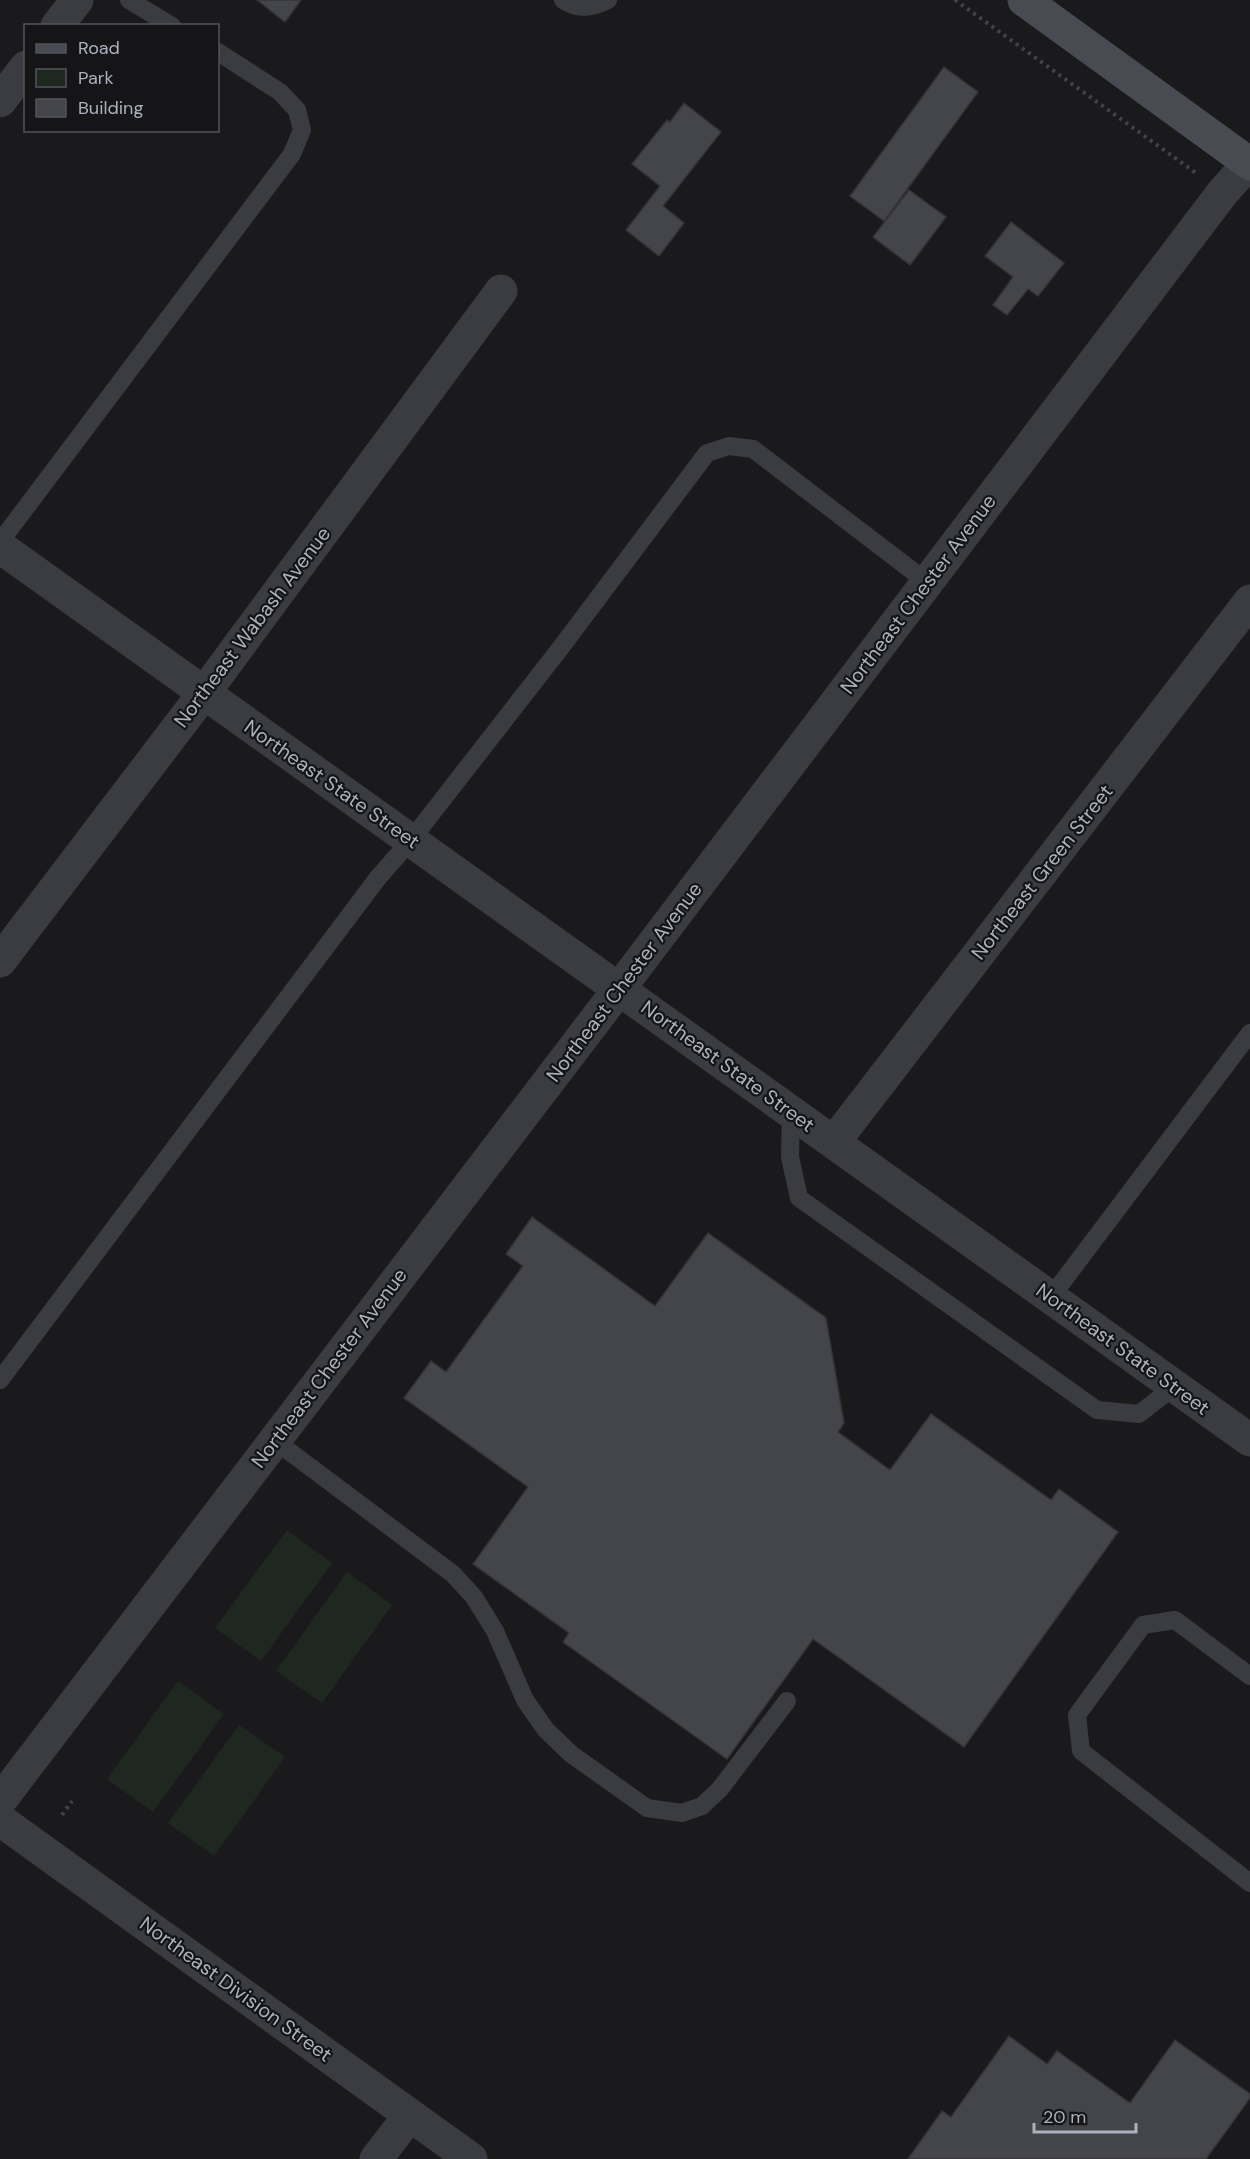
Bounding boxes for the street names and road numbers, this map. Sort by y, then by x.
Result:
street label: Northeast Chester Avenue [834,489,1002,699]
street label: Northeast Wabash Avenue [168,521,336,733]
street label: Northeast State Street [239,714,425,854]
street label: Northeast Green Street [965,779,1119,965]
street label: Northeast Chester Avenue [540,877,708,1087]
street label: Northeast State Street [636,994,820,1138]
street label: Northeast Chester Avenue [245,1263,413,1473]
street label: Northeast State Street [1031,1277,1215,1421]
street label: Northeast Division Street [135,1910,337,2068]

